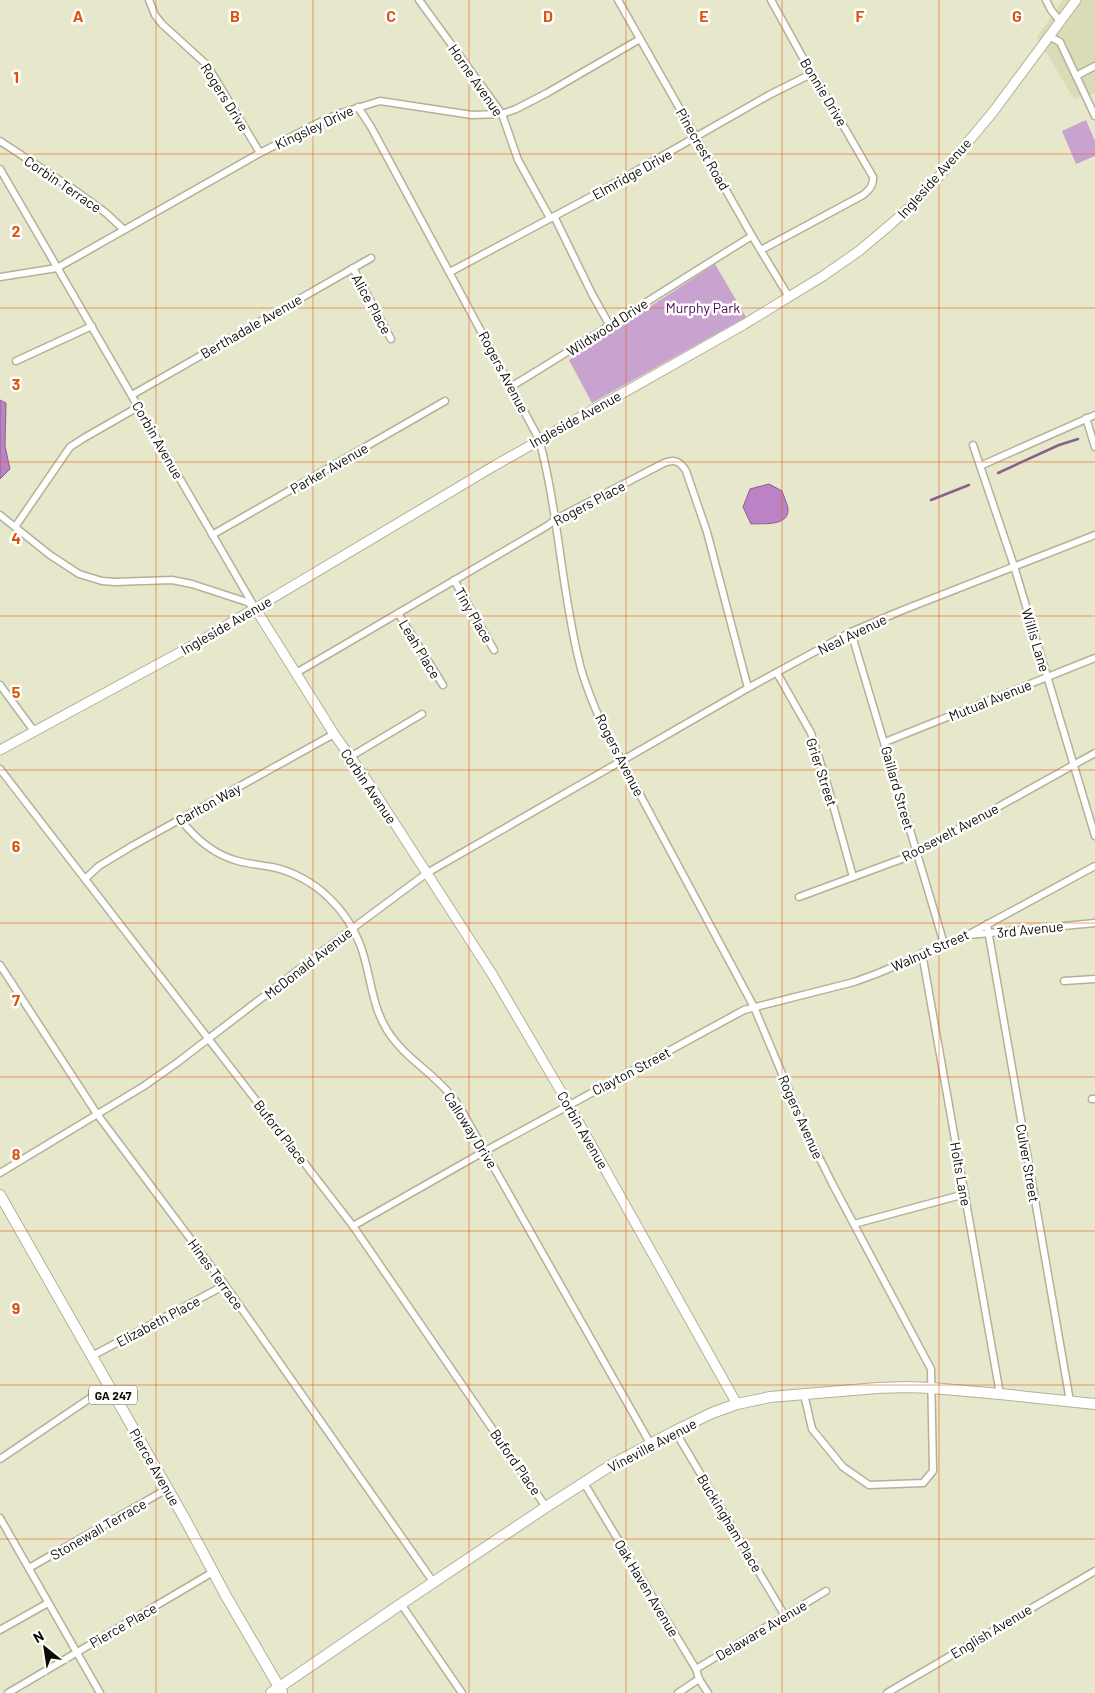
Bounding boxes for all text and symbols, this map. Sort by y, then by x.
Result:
text: A [73,6,84,25]
text: B [230,6,240,25]
text: C [386,6,396,25]
text: D [543,6,553,25]
text: E [699,6,709,25]
text: F [856,6,865,25]
text: G [1012,6,1022,25]
street label: Horne Avenue [445,41,507,119]
street label: Bonnie Drive [797,55,851,129]
street label: Rogers Drive [197,60,253,134]
text: 1 [13,67,19,86]
street label: Kingsley Drive [272,101,356,153]
street label: Pinecrest Road [673,105,733,193]
street label: Ingleside Avenue [894,134,974,222]
street label: Elmridge Drive [589,145,675,203]
street label: Corbin Terrace [21,152,105,216]
text: 2 [12,221,21,240]
street label: Alice Place [349,271,395,337]
street label: Berthadale Avenue [197,290,305,362]
street label: Wildwood Drive [563,294,651,360]
park label: Murphy Park [666,299,740,316]
street label: Rogers Avenue [475,328,533,416]
text: 3 [12,374,20,393]
street label: Ingleside Avenue [526,387,624,451]
street label: Corbin Avenue [129,398,187,482]
street label: Parker Avenue [287,439,371,497]
street label: Rogers Place [550,477,628,529]
text: 4 [11,528,21,547]
street label: Tiny Place [451,584,497,646]
street label: Ingleside Avenue [178,592,274,658]
street label: Willis Lane [1018,606,1054,674]
street label: Neal Avenue [815,610,889,658]
street label: Leah Place [396,616,444,682]
street label: Mutual Avenue [946,676,1034,724]
text: 5 [12,682,21,701]
street label: Rogers Avenue [592,711,648,799]
street label: Grier Street [803,736,841,808]
street label: Gaillard Street [878,744,918,832]
street label: Corbin Avenue [338,745,400,827]
street label: Carlton Way [172,779,244,829]
street label: Roosevelt Avenue [899,799,1001,865]
text: 6 [12,836,21,855]
street label: 3rd Avenue [996,917,1064,941]
street label: McDonald Avenue [261,924,355,1002]
street label: Walnut Street [889,925,971,975]
text: 7 [12,990,20,1009]
street label: Clayton Street [589,1043,673,1099]
street label: Rogers Avenue [775,1072,827,1162]
street label: Corbin Avenue [554,1088,612,1172]
street label: Calloway Drive [441,1089,501,1171]
street label: Buford Place [251,1096,311,1168]
street label: Culver Street [1013,1123,1043,1203]
street label: Holts Lane [947,1141,975,1207]
text: 8 [12,1144,21,1163]
street label: Hines Terrace [185,1235,247,1313]
street label: Elizabeth Place [113,1292,203,1350]
text: 9 [12,1298,20,1317]
road number: GA 247 [89,1386,137,1404]
street label: Vineville Avenue [605,1414,699,1476]
street label: Pierce Avenue [126,1425,184,1509]
street label: Buford Place [487,1426,545,1498]
street label: Buckingham Place [694,1471,766,1575]
street label: Stonewall Terrace [47,1495,149,1563]
street label: Oak Haven Avenue [611,1536,683,1640]
street label: Delaware Avenue [712,1596,810,1664]
street label: Pierce Place [86,1599,160,1651]
street label: English Avenue [947,1600,1035,1662]
north arrow [20,1623,70,1673]
text: N [30,1627,47,1646]

